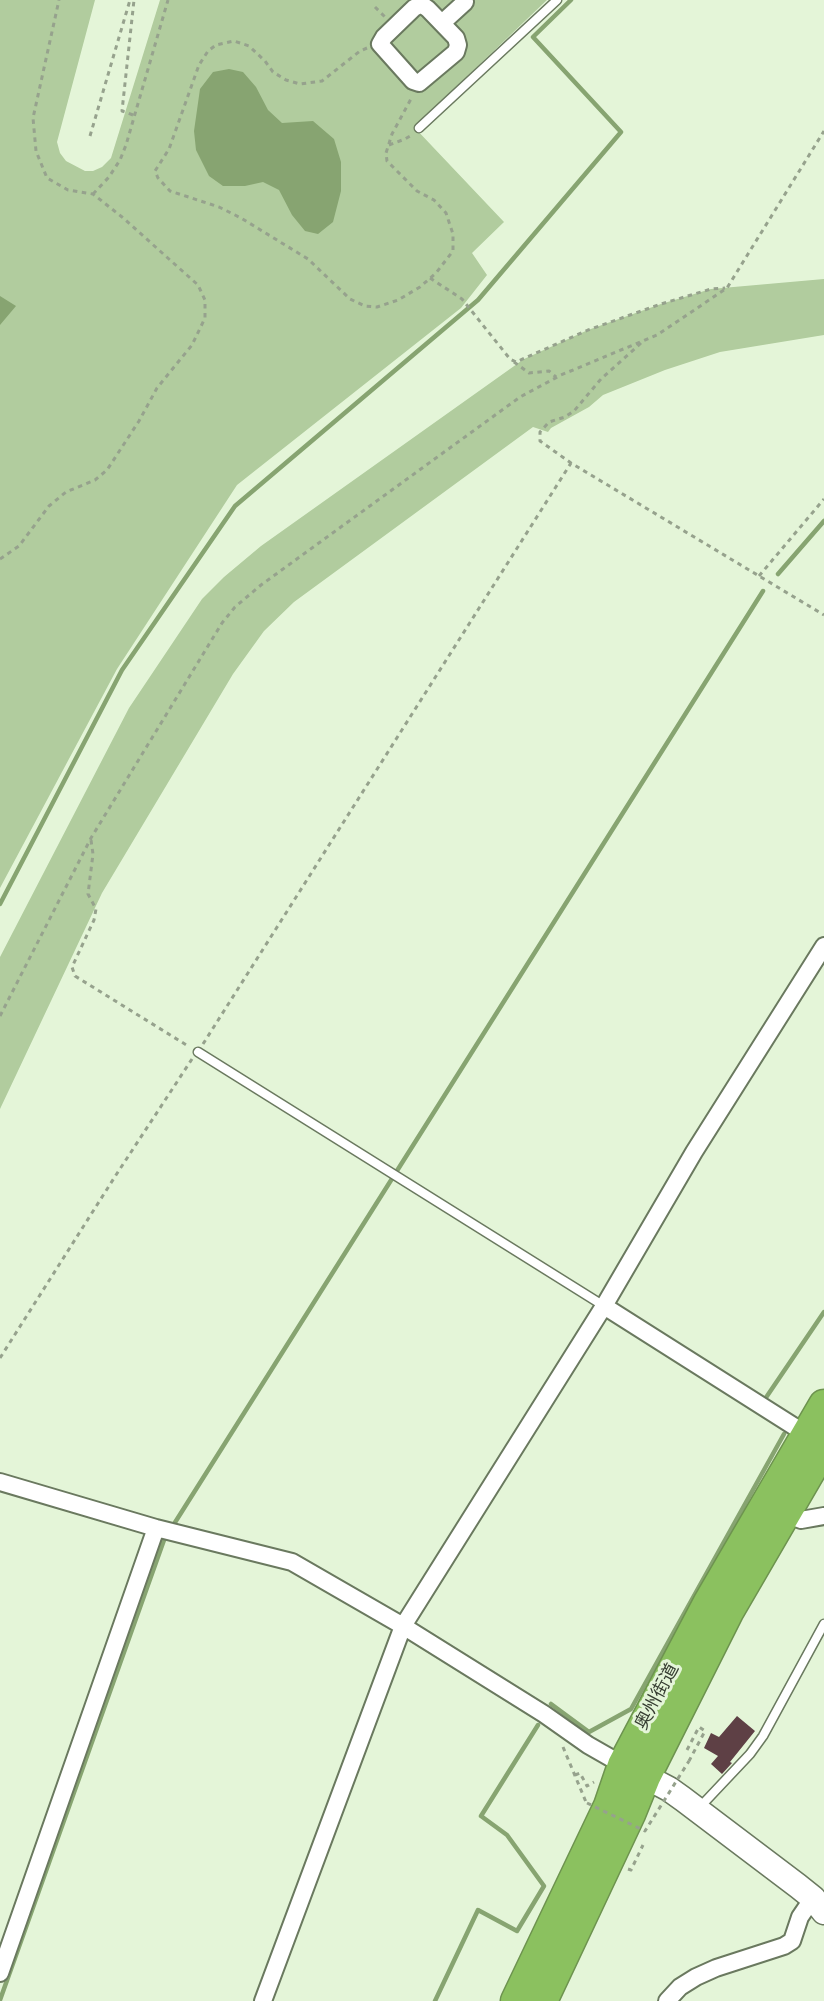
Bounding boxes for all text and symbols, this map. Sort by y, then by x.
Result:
street label: 奥州街道 [632,1660,684,1734]

